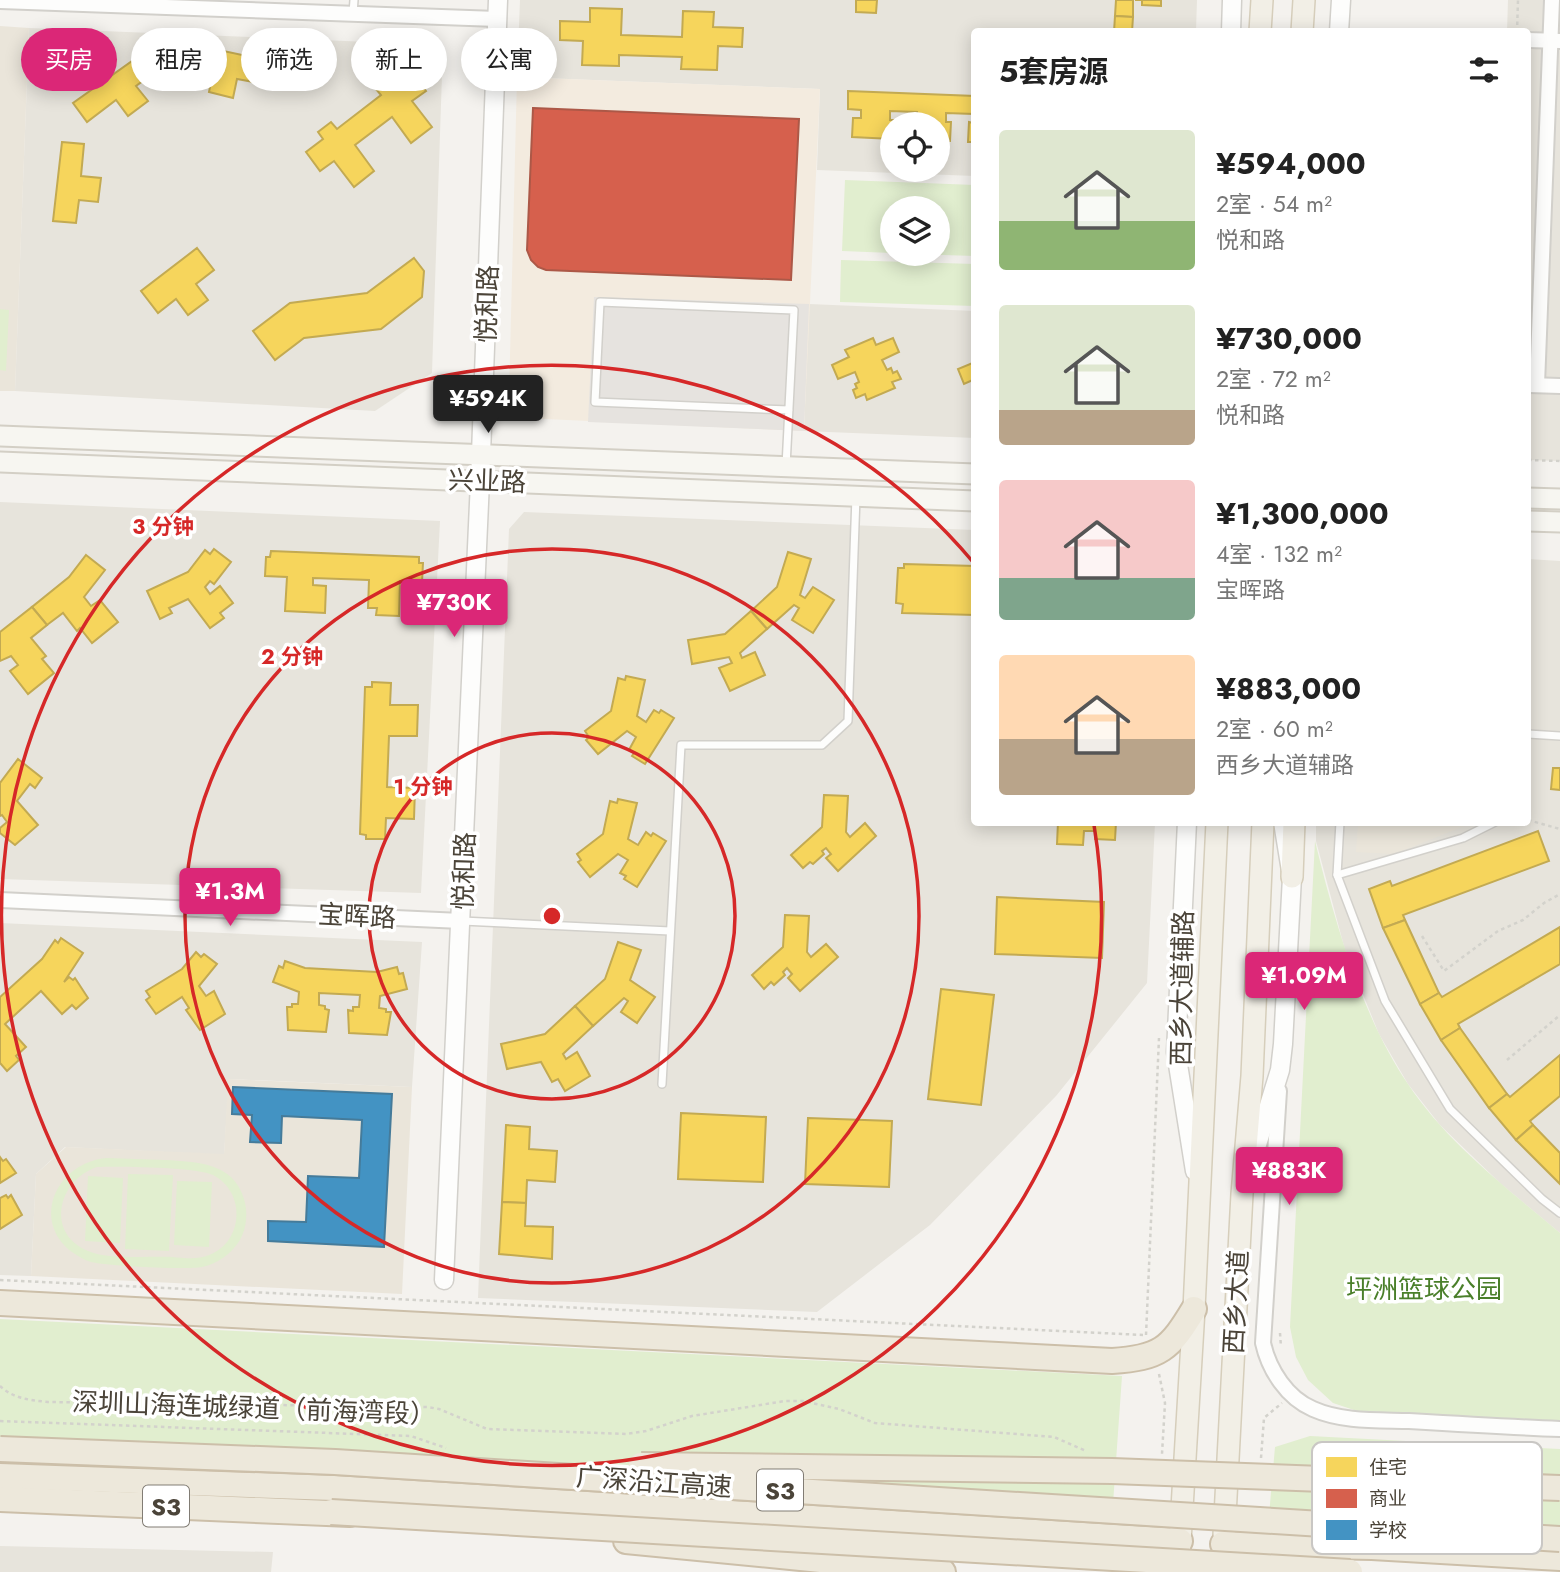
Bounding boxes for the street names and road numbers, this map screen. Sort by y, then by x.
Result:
street label: 悦和路 [467,264,507,344]
street label: 兴业路 [447,461,527,501]
street label: 悦和路 [444,831,484,911]
street label: 宝晖路 [317,895,397,937]
street label: 西乡大道辅路 [1162,910,1202,1066]
street label: 西乡大道 [1214,1249,1258,1355]
street label: 深圳山海连城绿道（前海湾段） [71,1383,437,1433]
street label: 广深沿江高速 [575,1458,733,1506]
road number: S3 [757,1470,803,1510]
road number: S3 [143,1486,189,1526]

